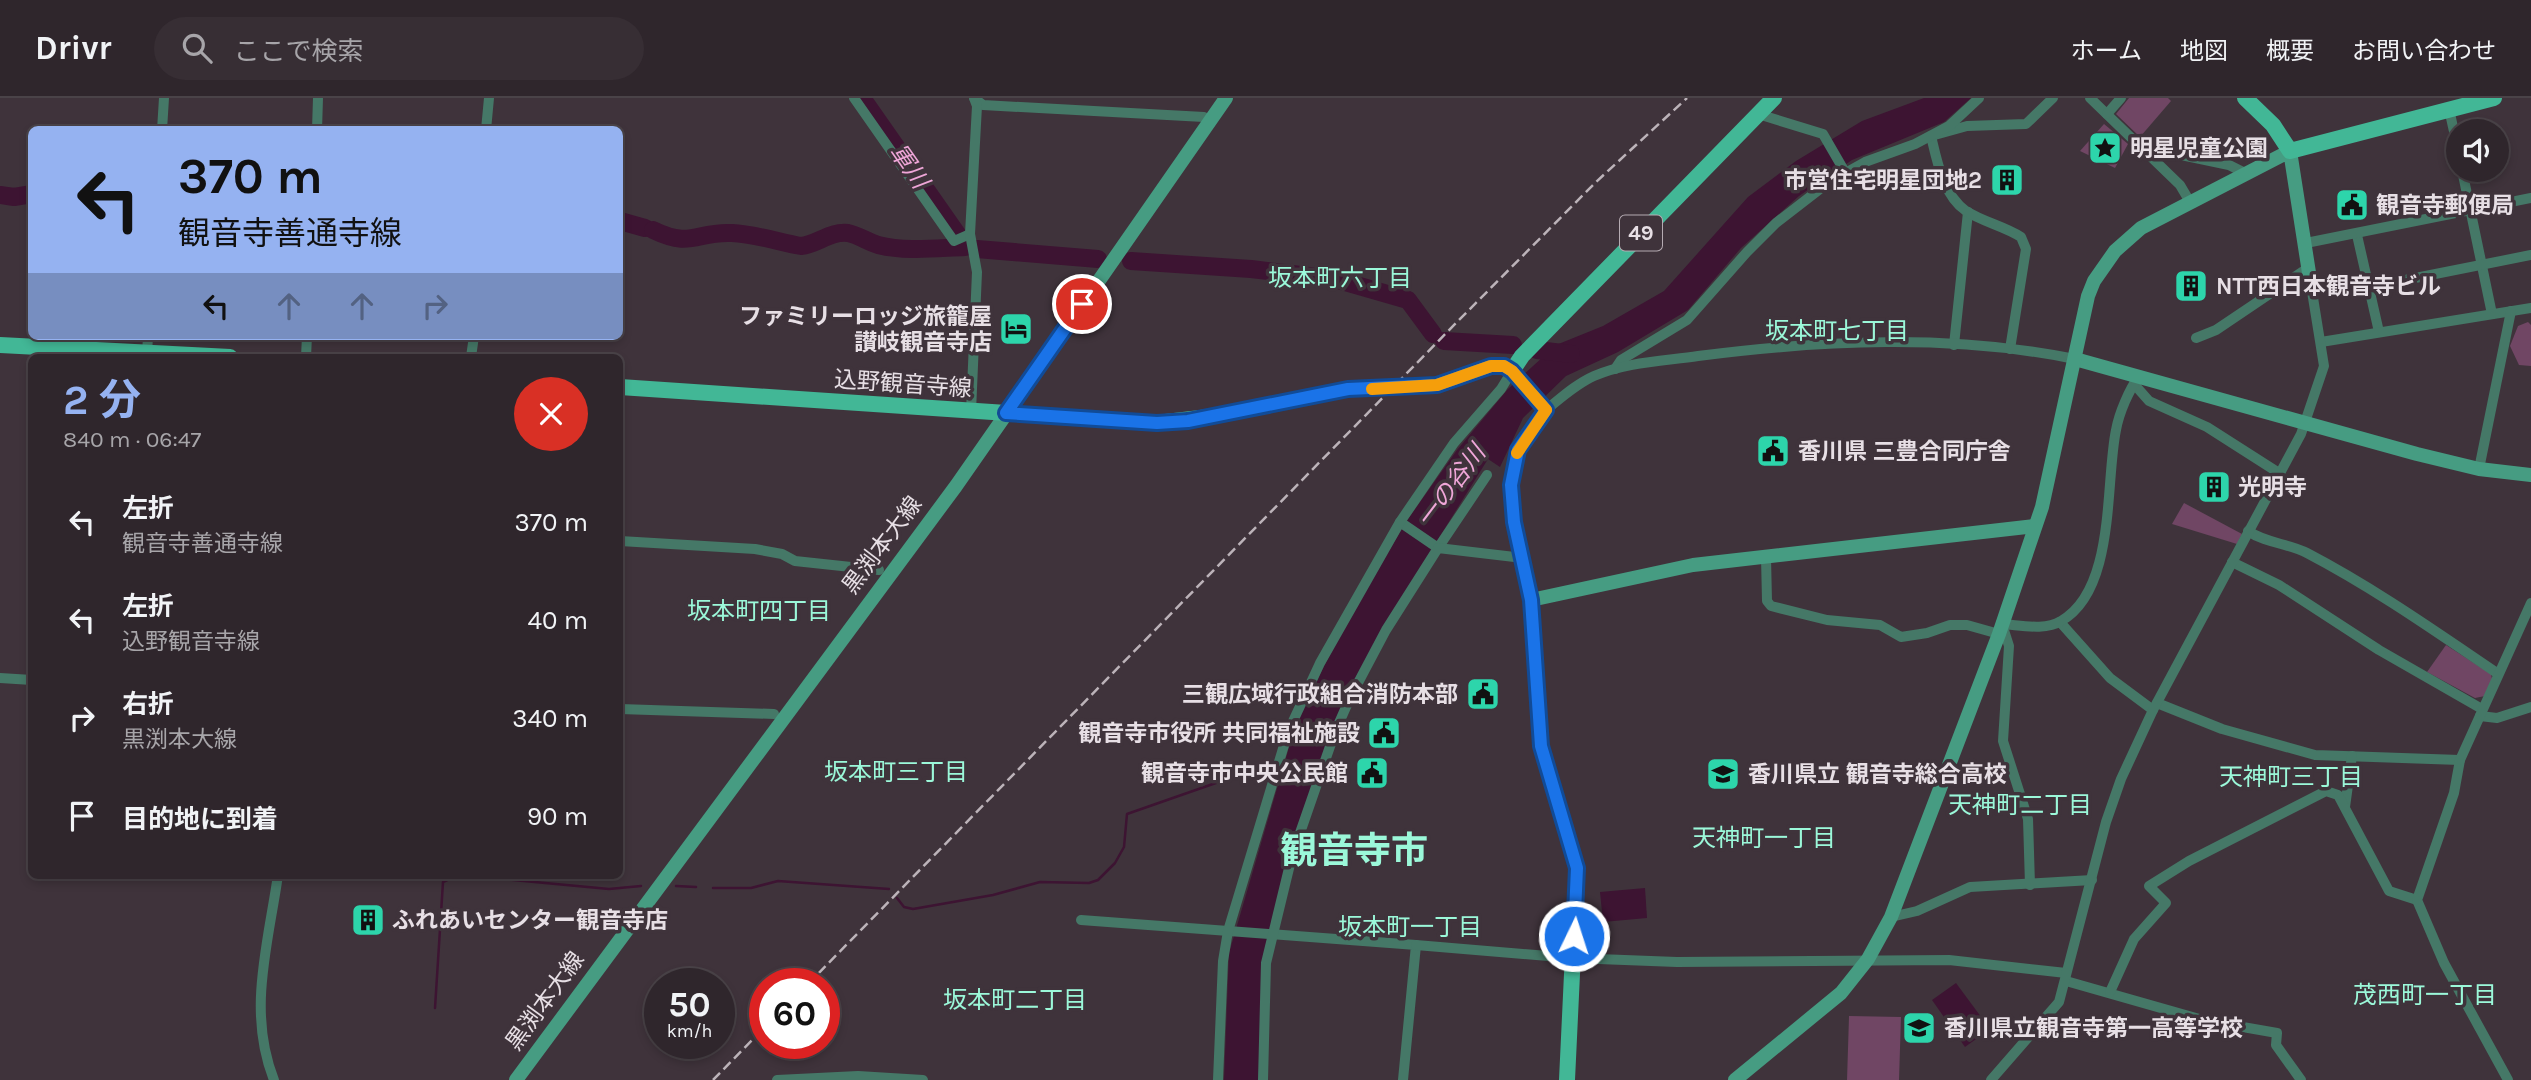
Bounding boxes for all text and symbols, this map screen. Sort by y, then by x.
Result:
search box [154,17,644,80]
text: Drivr [35,29,112,67]
icon: search [178,29,216,67]
text: ここで検索 [234,36,364,67]
text: ホーム [2071,37,2142,65]
text: 地図 [2180,37,2228,65]
text: 概要 [2266,37,2314,65]
text: お問い合わせ [2352,37,2496,65]
map controls [2446,119,2509,182]
button: sound [2446,119,2509,182]
place icon: 明星児童公園 [2086,129,2124,167]
place label: 明星児童公園 [2130,135,2268,162]
water label: 軍川 [884,138,936,196]
text: 370 m [178,148,323,205]
icon: left [63,154,154,245]
building icon: 市営住宅明星団地2 [1988,161,2026,199]
place label: 市営住宅明星団地2 [1784,167,1982,194]
public building icon: 観音寺郵便局 [2333,186,2371,224]
place label: 観音寺郵便局 [2376,192,2514,219]
text: 観音寺善通寺線 [178,215,402,252]
road number: 49 [1620,216,1662,250]
district label: 坂本町六丁目 [1268,264,1412,292]
building icon: NTT西日本観音寺ビル [2172,267,2210,305]
place label: NTT西日本観音寺ビル [2216,273,2441,300]
pin [1052,274,1112,334]
icon: arrive [1063,285,1101,323]
icon: left [197,287,235,325]
icon: ahead [270,287,308,325]
icon: ahead [343,287,381,325]
icon: right [416,287,454,325]
place label: ファミリーロッジ旅籠屋 讃岐観音寺店 [739,303,992,356]
hotel icon: ファミリーロッジ旅籠屋 讃岐観音寺店 [997,310,1035,348]
district label: 坂本町七丁目 [1765,317,1909,345]
street label: 込野観音寺線 [833,366,973,402]
text: 2 分 [63,375,141,425]
button: close [514,377,588,451]
text: 840 m · 06:47 [63,426,201,453]
public building icon: 香川県 三豊合同庁舎 [1754,432,1792,470]
water label: 一の谷川 [1411,437,1493,533]
place label: 香川県 三豊合同庁舎 [1798,438,2011,465]
building icon: 光明寺 [2195,468,2233,506]
place label: 光明寺 [2238,474,2307,501]
street label: 黒渕本大線 [837,491,927,599]
text: 左折 [122,493,174,524]
icon: left [63,503,101,541]
text: 370 m [515,507,588,538]
text: 観音寺善通寺線 [122,530,283,557]
text: 左折 [122,591,174,622]
district label: 坂本町四丁目 [687,597,831,625]
icon: left [63,601,101,639]
text: 40 m [528,605,588,636]
text: 込野観音寺線 [122,628,260,655]
public building icon: 三観広域行政組合消防本部 [1464,675,1502,713]
place label: 三観広域行政組合消防本部 [1182,681,1458,708]
text: 右折 [122,689,174,720]
icon: right [63,699,101,737]
text: 340 m [512,703,588,734]
public building icon: 観音寺市役所 共同福祉施設 [1365,714,1403,752]
place label: 観音寺市役所 共同福祉施設 [1078,720,1360,747]
text: 黒渕本大線 [122,726,237,753]
public building icon: 観音寺市中央公民館 [1353,754,1391,792]
school or university icon: 香川県立 観音寺総合高校 [1704,755,1742,793]
district label: 坂本町三丁目 [824,758,968,786]
place label: 観音寺市中央公民館 [1141,760,1348,787]
place label: 香川県立 観音寺総合高校 [1748,761,2007,788]
district label: 天神町三丁目 [2219,763,2363,791]
district label: 天神町二丁目 [1948,791,2092,819]
icon: arrive [63,797,101,835]
text: 90 m [527,801,588,832]
text: 目的地に到着 [122,804,278,835]
district label: 天神町一丁目 [1692,824,1836,852]
district label: 観音寺市 [1280,829,1428,872]
position arrow [1537,899,1611,973]
building icon: ふれあいセンター観音寺店 [349,901,387,939]
place label: ふれあいセンター観音寺店 [392,907,668,934]
district label: 坂本町一丁目 [1338,913,1482,941]
street label: 黒渕本大線 [500,947,590,1055]
speed limit sign: 60 [749,968,840,1059]
district label: 茂西町一丁目 [2353,981,2497,1009]
text: 50 [668,984,711,1025]
district label: 坂本町二丁目 [943,986,1087,1014]
school or university icon: 香川県立観音寺第一高等学校 [1900,1009,1938,1047]
place label: 香川県立観音寺第一高等学校 [1944,1015,2243,1042]
text: km/h [667,1020,712,1042]

